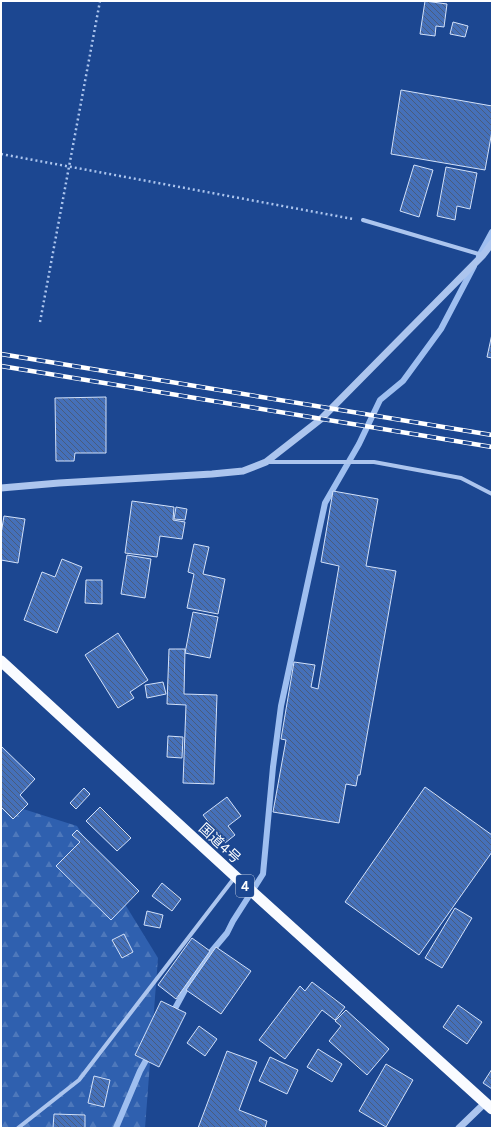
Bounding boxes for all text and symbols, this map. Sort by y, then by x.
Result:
street label: 国道4号 [195,820,244,867]
road number: 4 [236,875,254,897]

